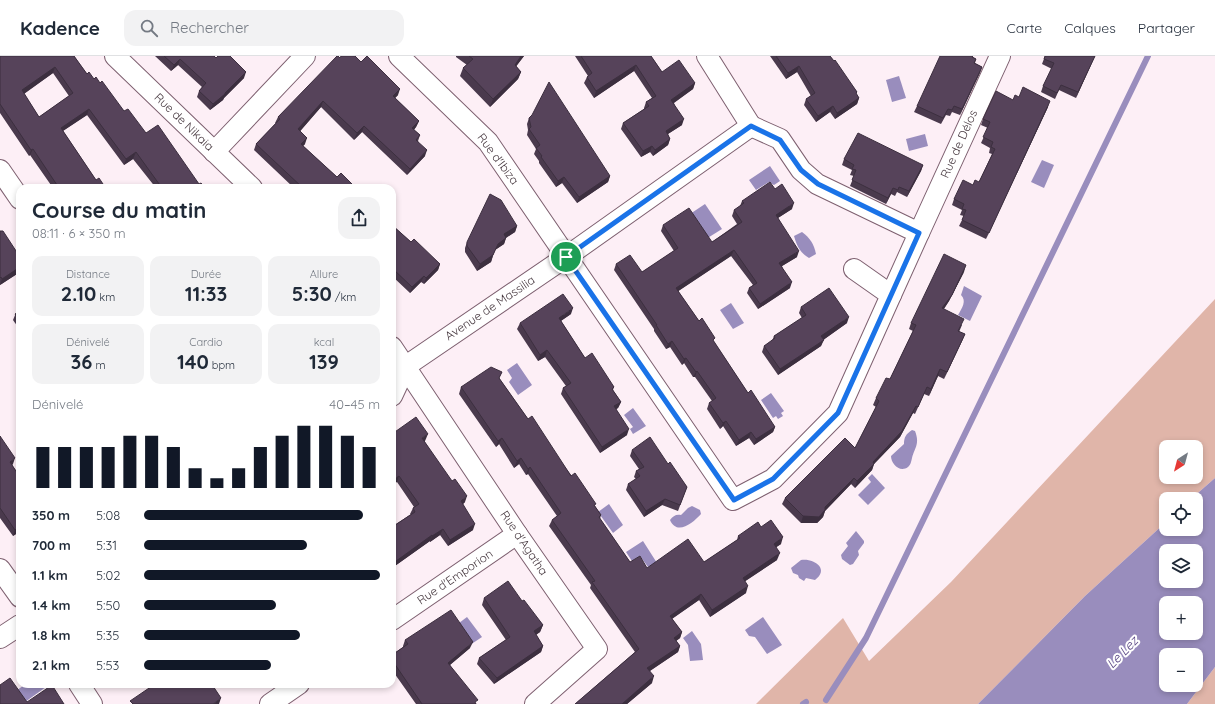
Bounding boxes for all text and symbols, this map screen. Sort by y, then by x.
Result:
search box [124,10,404,46]
text: Kadence [20,16,100,40]
icon: search [138,17,160,39]
text: Rechercher [170,18,249,37]
text: Carte [1007,19,1042,37]
text: Calques [1064,19,1116,37]
text: Partager [1138,19,1195,37]
street label: Rue de Nikaia [151,90,217,154]
street label: Rue de Délos [937,107,980,180]
street label: Rue d'Ibiza [474,130,523,187]
text: Course du matin [32,196,206,224]
button: share [338,197,380,239]
text: 08:11 · 6 × 350 m [32,225,126,241]
pin [549,240,583,274]
icon: arrive [555,246,577,268]
text: Distance [66,267,110,281]
text: Durée [191,267,221,281]
text: Allure [310,267,338,281]
street label: Avenue de Massilia [442,272,538,343]
text: 2.10 [61,281,96,306]
text: 11:33 [185,281,227,306]
text: 5:30 [292,281,332,306]
text: km [96,290,115,304]
text: /km [332,290,356,304]
text: Dénivelé [66,335,110,349]
text: Cardio [189,335,223,349]
text: kcal [314,335,334,349]
text: 36 [71,349,92,374]
text: 140 [177,349,209,374]
text: 139 [309,349,339,374]
text: m [92,358,105,372]
text: bpm [209,358,235,372]
text: Dénivelé [32,396,83,412]
text: 40–45 m [329,396,380,412]
north arrow [1159,440,1203,484]
map controls [1159,440,1203,692]
button: locate [1159,492,1203,536]
text: 350 m [32,507,70,523]
text: 5:08 [96,507,120,523]
street label: Rue d'Agatha [497,507,552,578]
text: 700 m [32,537,71,553]
text: 5:31 [96,537,117,553]
button: layers [1159,544,1203,588]
street label: Rue d'Emporion [414,546,495,607]
text: 1.1 km [32,567,68,583]
text: 5:02 [96,567,120,583]
button: + [1159,596,1203,640]
text: 1.4 km [32,597,71,613]
text: 5:50 [96,597,120,613]
text: 1.8 km [32,627,70,643]
text: 5:35 [96,627,119,643]
water label: Le Lez [1103,631,1142,671]
button: − [1159,648,1203,692]
text: 2.1 km [32,657,70,673]
text: 5:53 [96,657,119,673]

